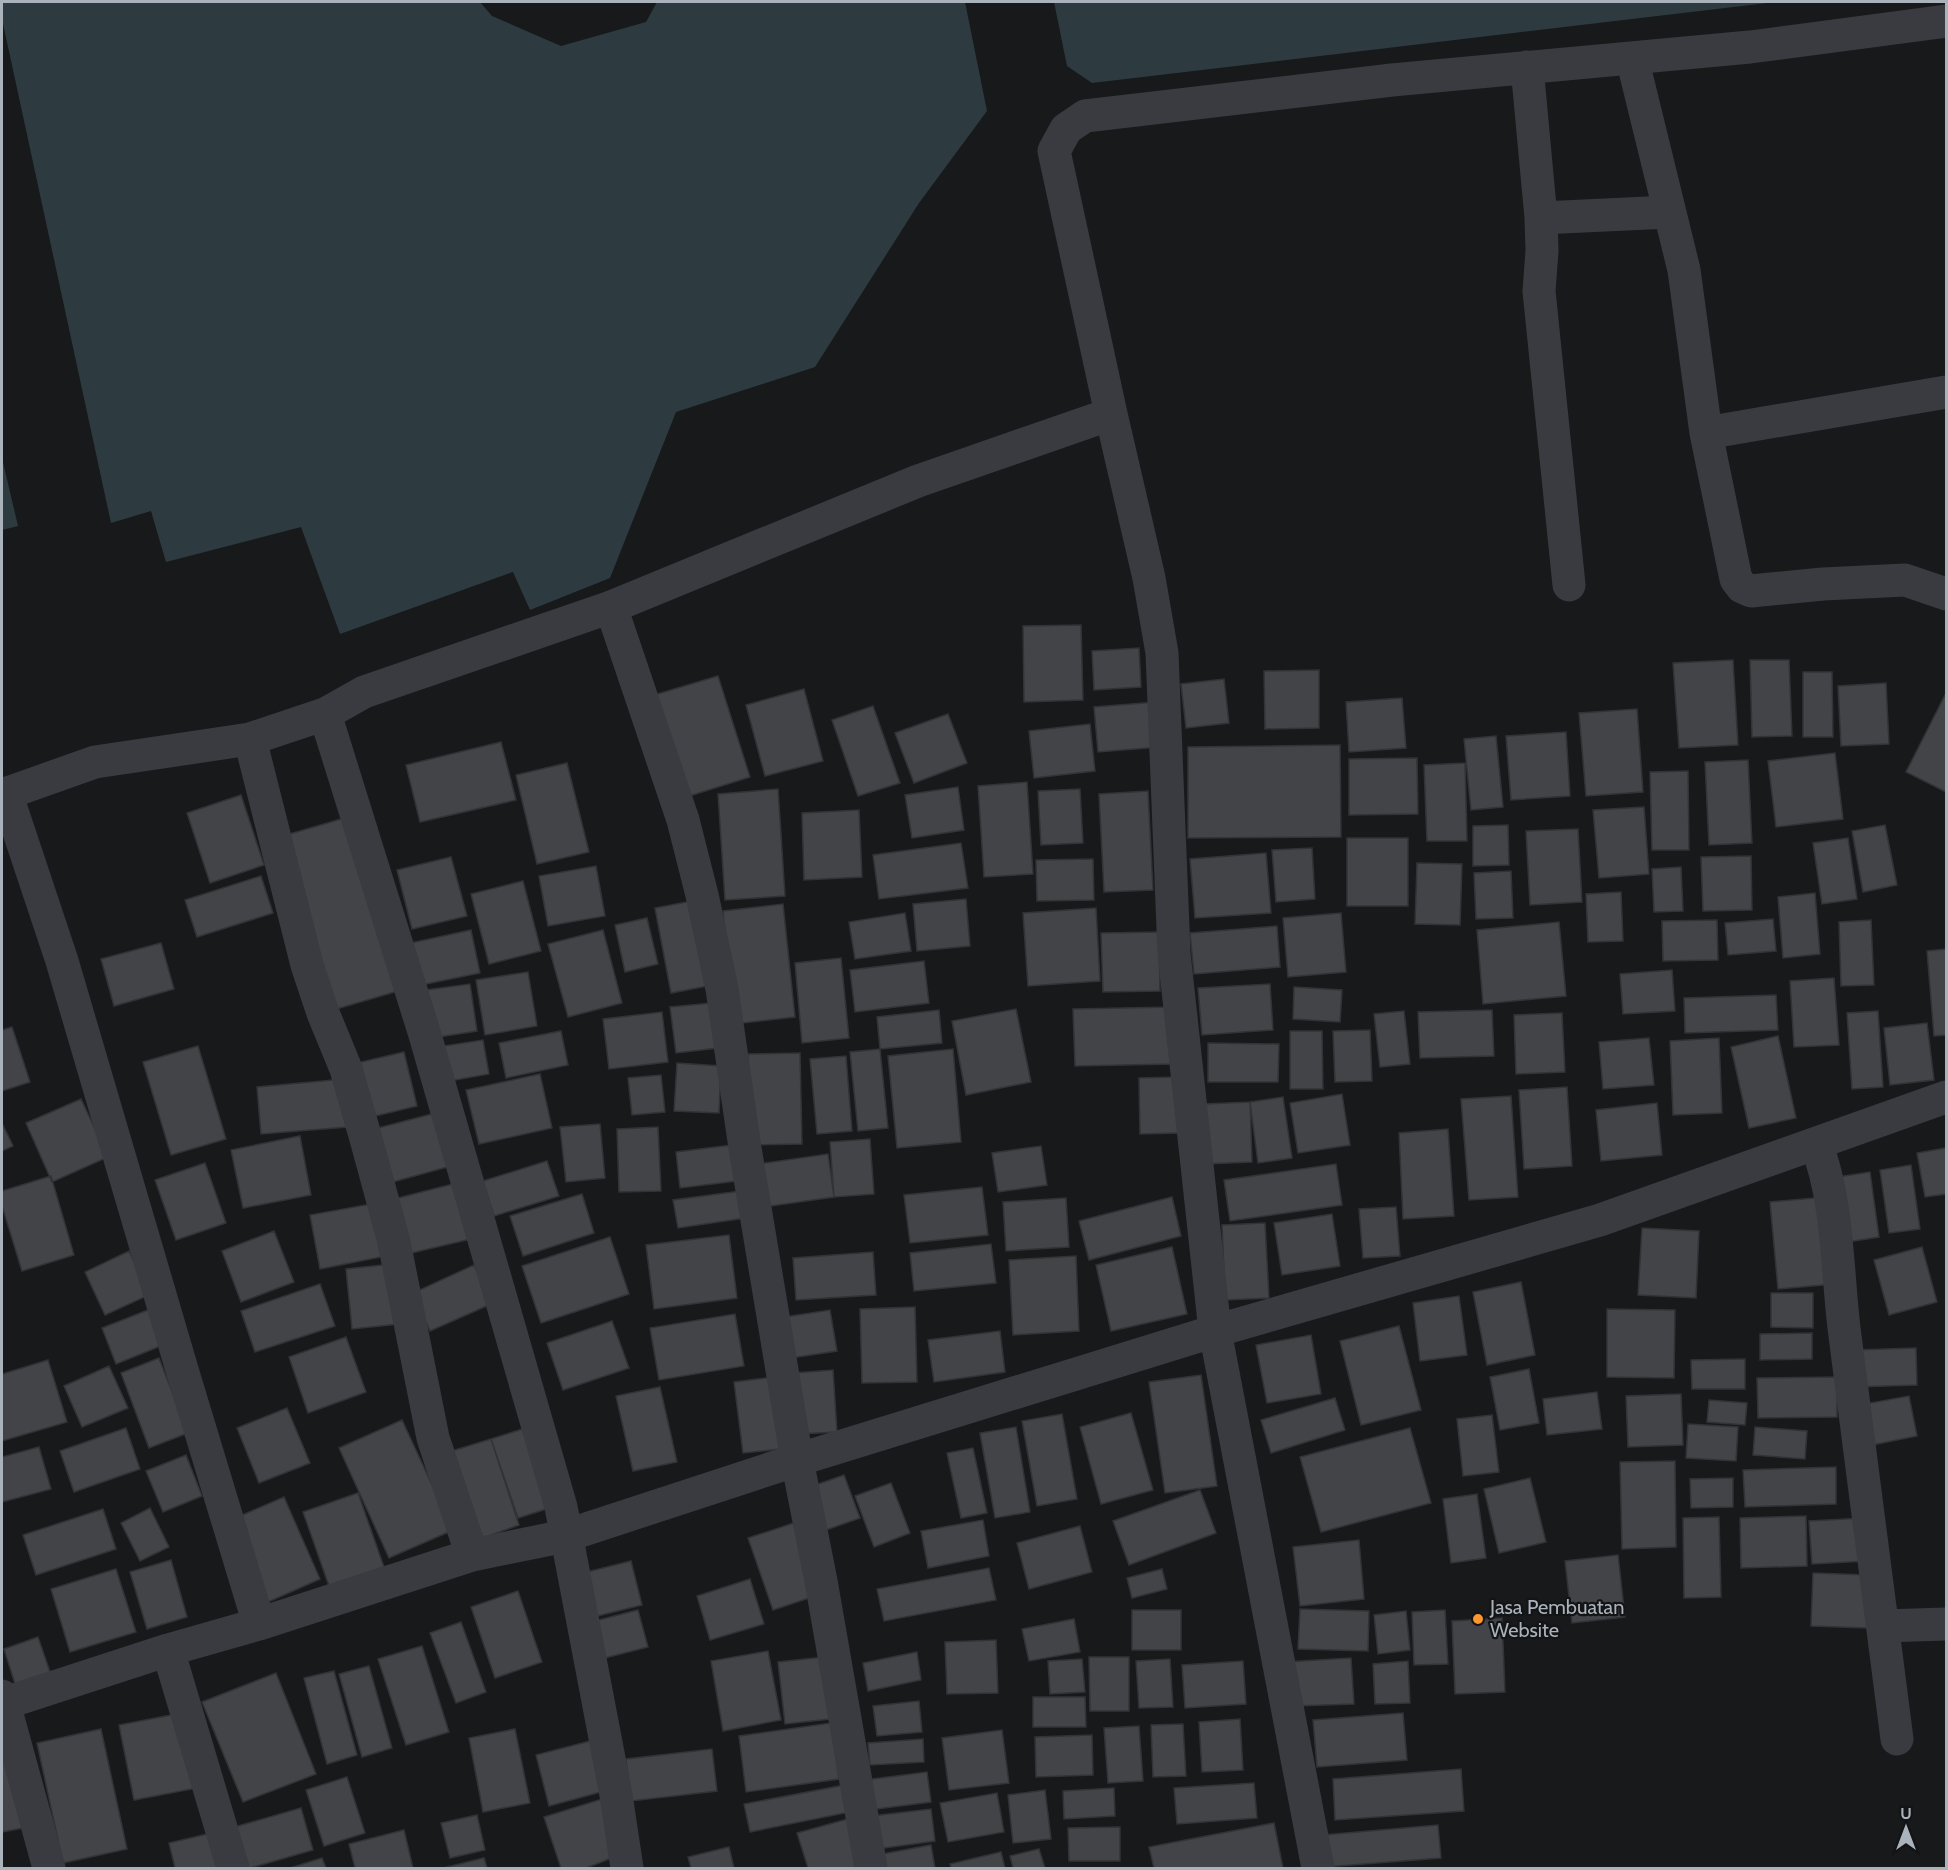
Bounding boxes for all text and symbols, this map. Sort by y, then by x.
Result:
place label: Jasa Pembuatan Website [1489,1595,1624,1642]
marker: Jasa Pembuatan Website [1471,1612,1485,1626]
north arrow [1876,1798,1936,1858]
text: U [1900,1804,1912,1823]

